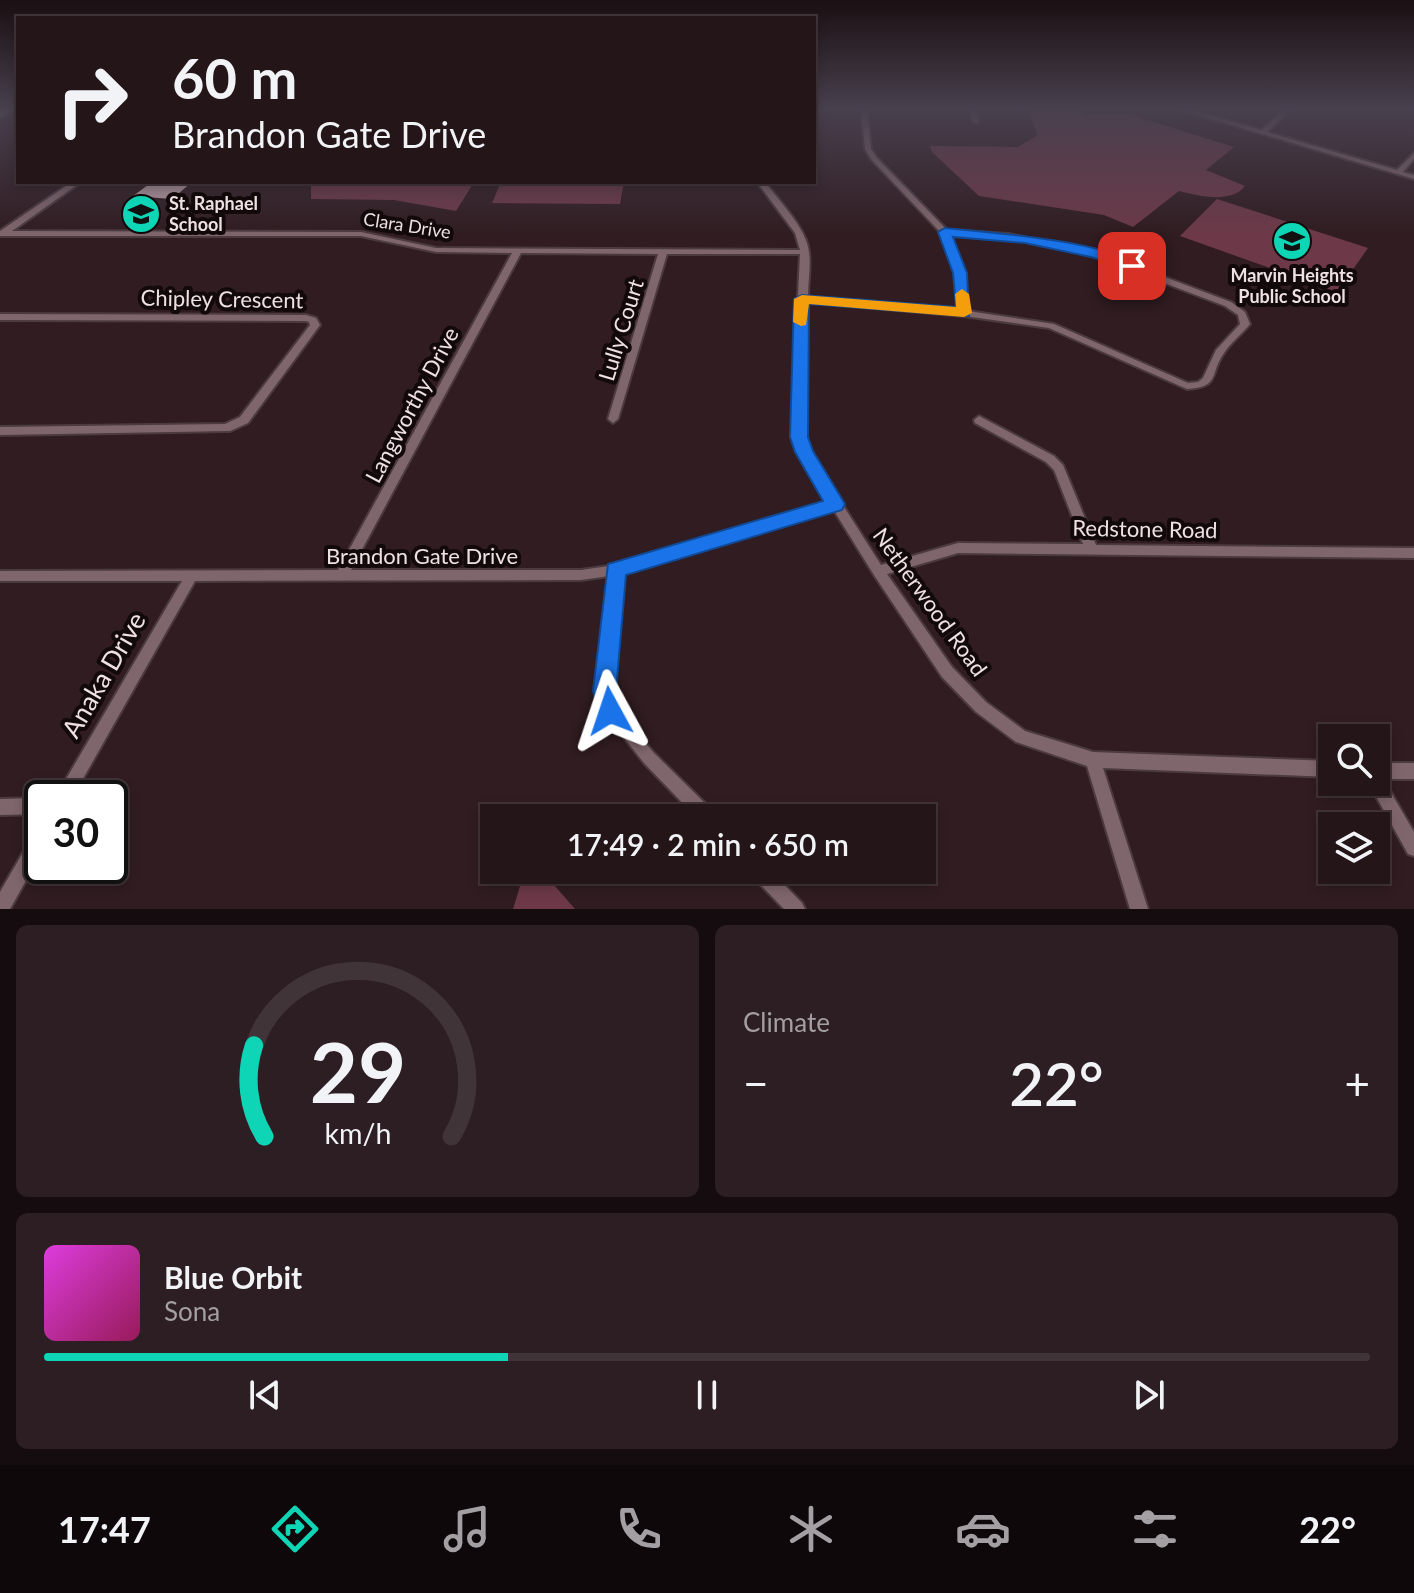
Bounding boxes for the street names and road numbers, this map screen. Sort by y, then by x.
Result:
street label: Clara Drive [362,207,452,243]
street label: Lully Court [592,276,649,384]
street label: Chipley Crescent [140,284,304,313]
street label: Langworthy Drive [359,322,464,487]
street label: Redstone Road [1072,514,1218,543]
street label: Netherwood Road [868,522,993,681]
street label: Brandon Gate Drive [326,542,518,569]
street label: Anaka Drive [54,606,152,743]

